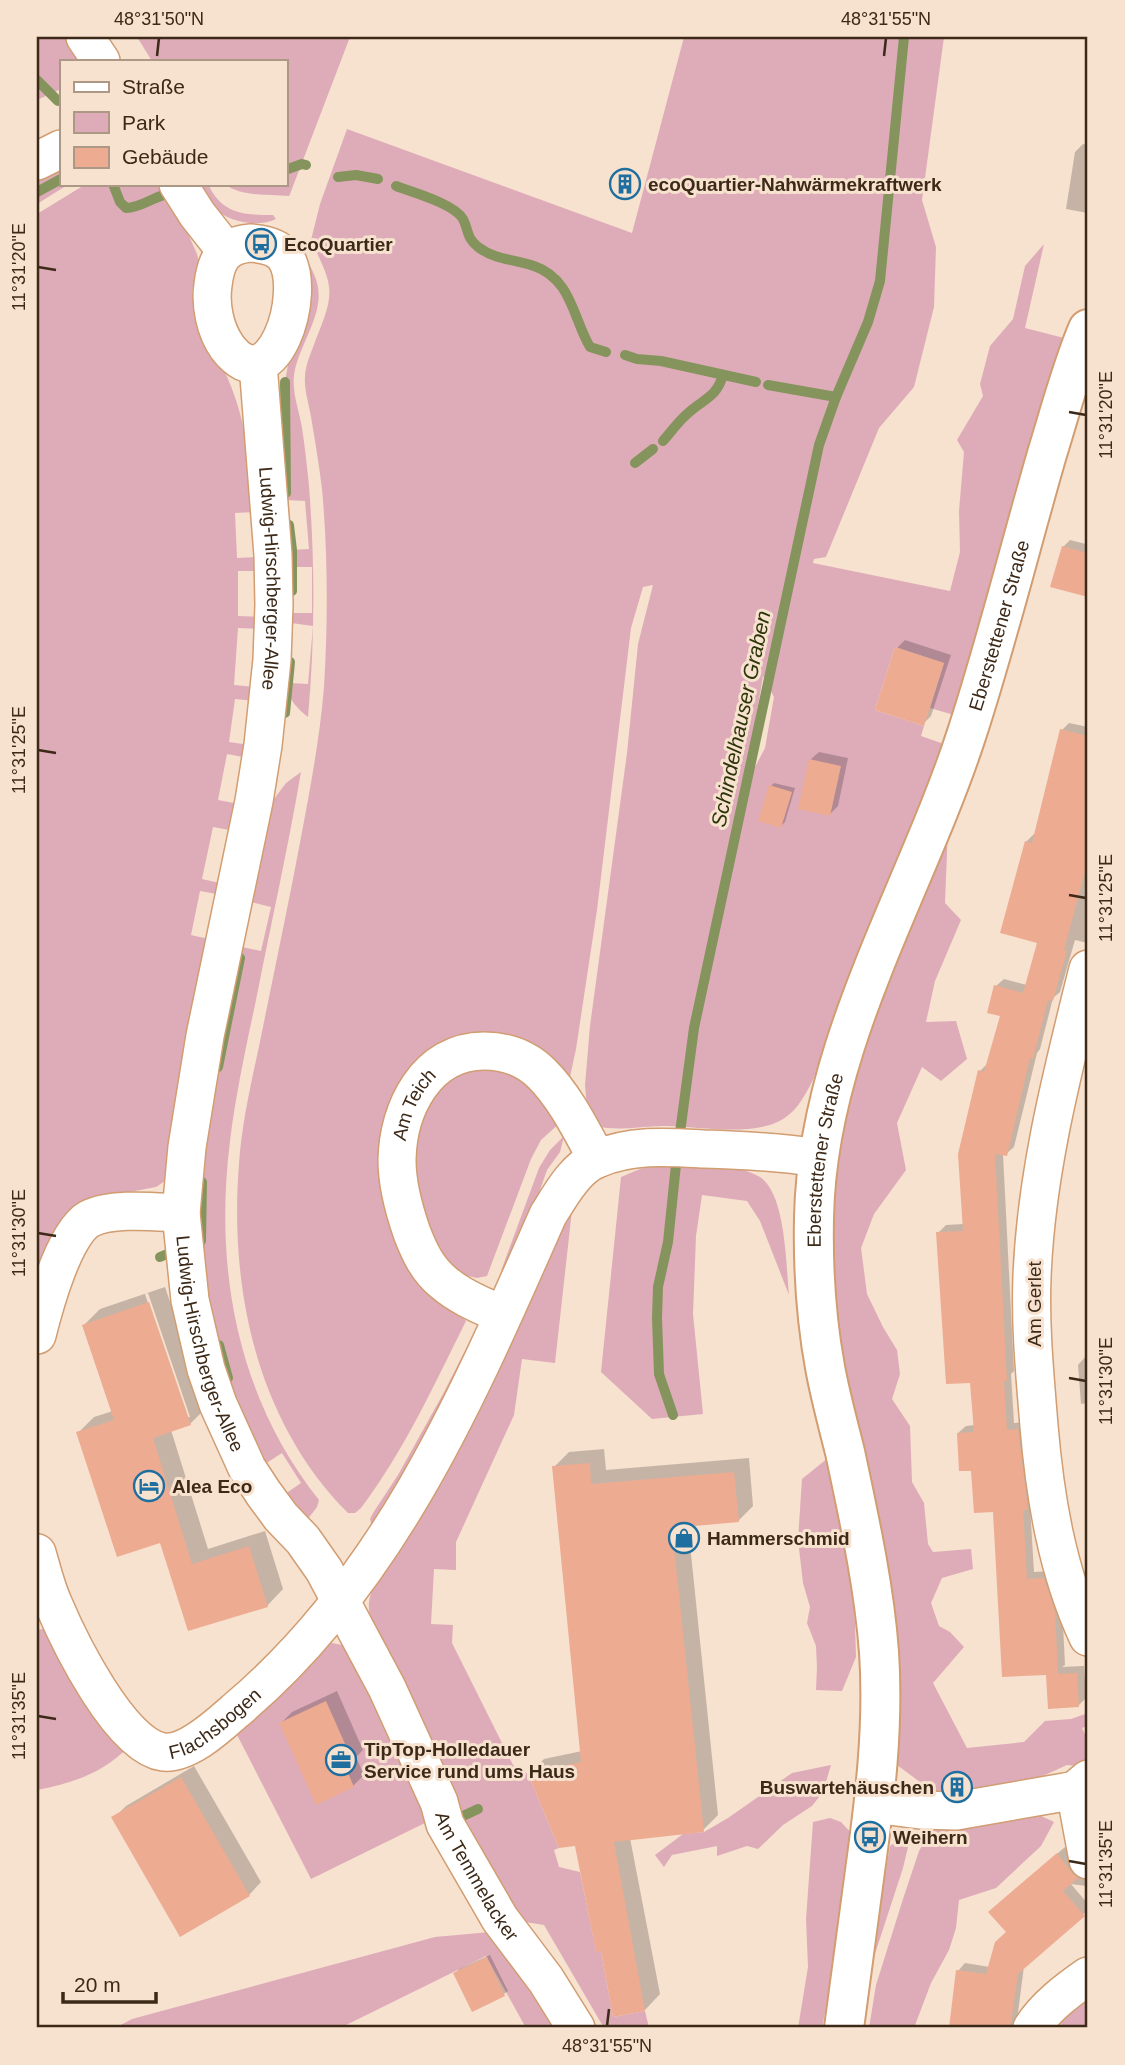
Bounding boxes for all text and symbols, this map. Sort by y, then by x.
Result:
text: 48°31'50"N [114,9,204,29]
text: 48°31'55"N [841,9,931,29]
legend [60,60,287,186]
text: Straße [122,75,185,98]
text: Park [122,111,166,134]
text: Gebäude [122,145,208,168]
building icon: ecoQuartier-Nahwärmekraftwerk [608,167,642,201]
place label: ecoQuartier-Nahwärmekraftwerk [648,174,942,195]
text: 11°31'20"E [9,223,29,311]
bus stop icon: EcoQuartier [244,227,278,261]
place label: EcoQuartier [284,234,393,255]
text: 11°31'20"E [1096,371,1116,459]
street label: Ludwig-Hirschberger-Allee [255,466,284,691]
street label: Eberstettener Straße [965,538,1033,713]
water label: Schindelhauser Graben [706,609,775,829]
text: 11°31'25"E [9,706,29,794]
text: 11°31'25"E [1096,854,1116,942]
street label: Am Teich [389,1064,440,1142]
street label: Eberstettener Straße [804,1071,847,1247]
text: 11°31'30"E [9,1189,29,1277]
street label: Ludwig-Hirschberger-Allee [172,1234,248,1455]
street label: Am Gerlet [1024,1261,1045,1347]
text: 11°31'30"E [1096,1337,1116,1425]
hotel icon: Alea Eco [132,1469,166,1503]
place label: Alea Eco [172,1476,252,1497]
shop icon: Hammerschmid [667,1521,701,1555]
place label: Hammerschmid [707,1528,850,1549]
text: 11°31'35"E [9,1672,29,1760]
street label: Flachsbogen [167,1684,265,1763]
place label: TipTop-Holledauer Service rund ums Haus [364,1739,575,1782]
office icon: TipTop-Holledauer Service rund ums Haus [324,1743,358,1777]
building icon: Buswartehäuschen [940,1770,974,1804]
place label: Buswartehäuschen [760,1777,934,1798]
street label: Am Temmelacker [431,1809,523,1946]
bus stop icon: Weihern [853,1820,887,1854]
text: 11°31'35"E [1096,1820,1116,1908]
place label: Weihern [893,1827,968,1848]
scale bar [63,1960,156,2004]
text: 20 m [74,1973,121,1996]
text: 48°31'55"N [562,2036,652,2056]

